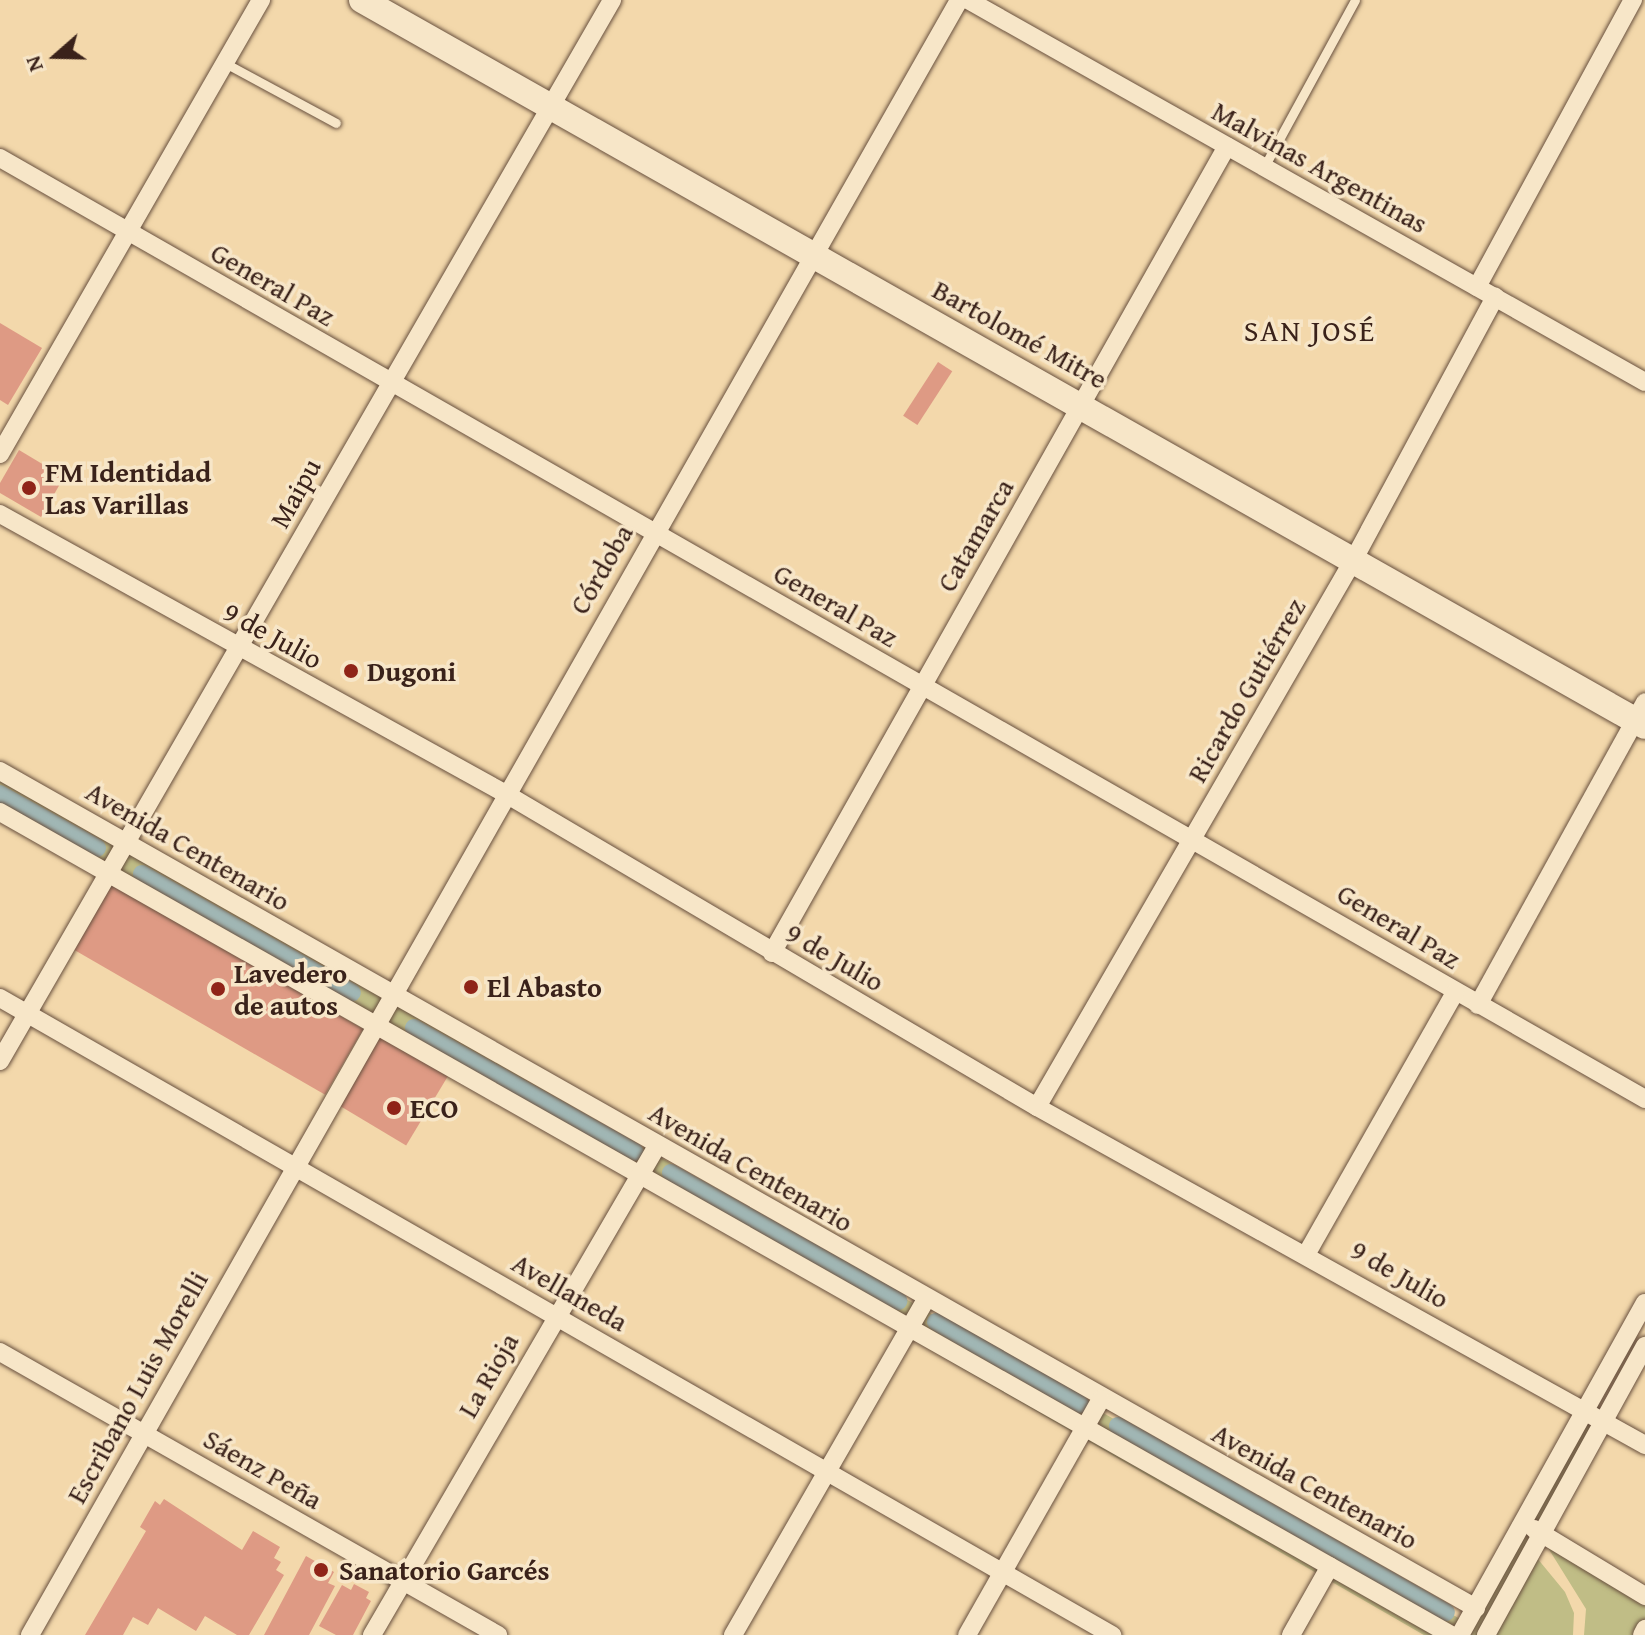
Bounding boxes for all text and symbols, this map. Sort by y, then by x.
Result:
north arrow [16,16,96,96]
text: N [16,52,51,77]
street label: Malvinas Argentinas [1206,94,1434,240]
street label: General Paz [205,235,341,333]
street label: Bartolomé Mitre [927,272,1113,396]
district label: SAN JOSÉ [1244,312,1376,348]
street label: Maipu [262,452,328,534]
place label: FM Identidad Las Varillas [45,455,211,521]
street label: Catamarca [929,473,1021,597]
marker: FM Identidad Las Varillas [20,479,38,497]
street label: Córdoba [562,518,640,620]
street label: General Paz [768,556,904,654]
street label: Ricardo Gutiérrez [1180,592,1312,788]
street label: 9 de Julio [218,594,328,676]
place label: Dugoni [367,654,456,688]
marker: Dugoni [342,662,360,680]
street label: Avenida Centenario [80,774,296,918]
street label: General Paz [1331,876,1467,976]
street label: 9 de Julio [780,915,890,999]
place label: Lavedero de autos [234,956,347,1022]
place label: El Abasto [487,970,602,1004]
marker: El Abasto [462,978,480,996]
marker: Lavedero de autos [209,980,227,998]
place label: ECO [410,1091,458,1125]
street label: Avenida Centenario [643,1095,859,1239]
marker: ECO [385,1099,403,1117]
street label: 9 de Julio [1345,1232,1455,1316]
street label: Avellaneda [506,1245,634,1339]
street label: Escribano Luis Morelli [59,1265,215,1509]
street label: La Rioja [450,1327,526,1423]
street label: Avenida Centenario [1206,1416,1424,1556]
street label: Sáenz Peña [198,1422,328,1516]
place label: Sanatorio Garcés [339,1553,550,1587]
marker: Sanatorio Garcés [310,1559,332,1581]

